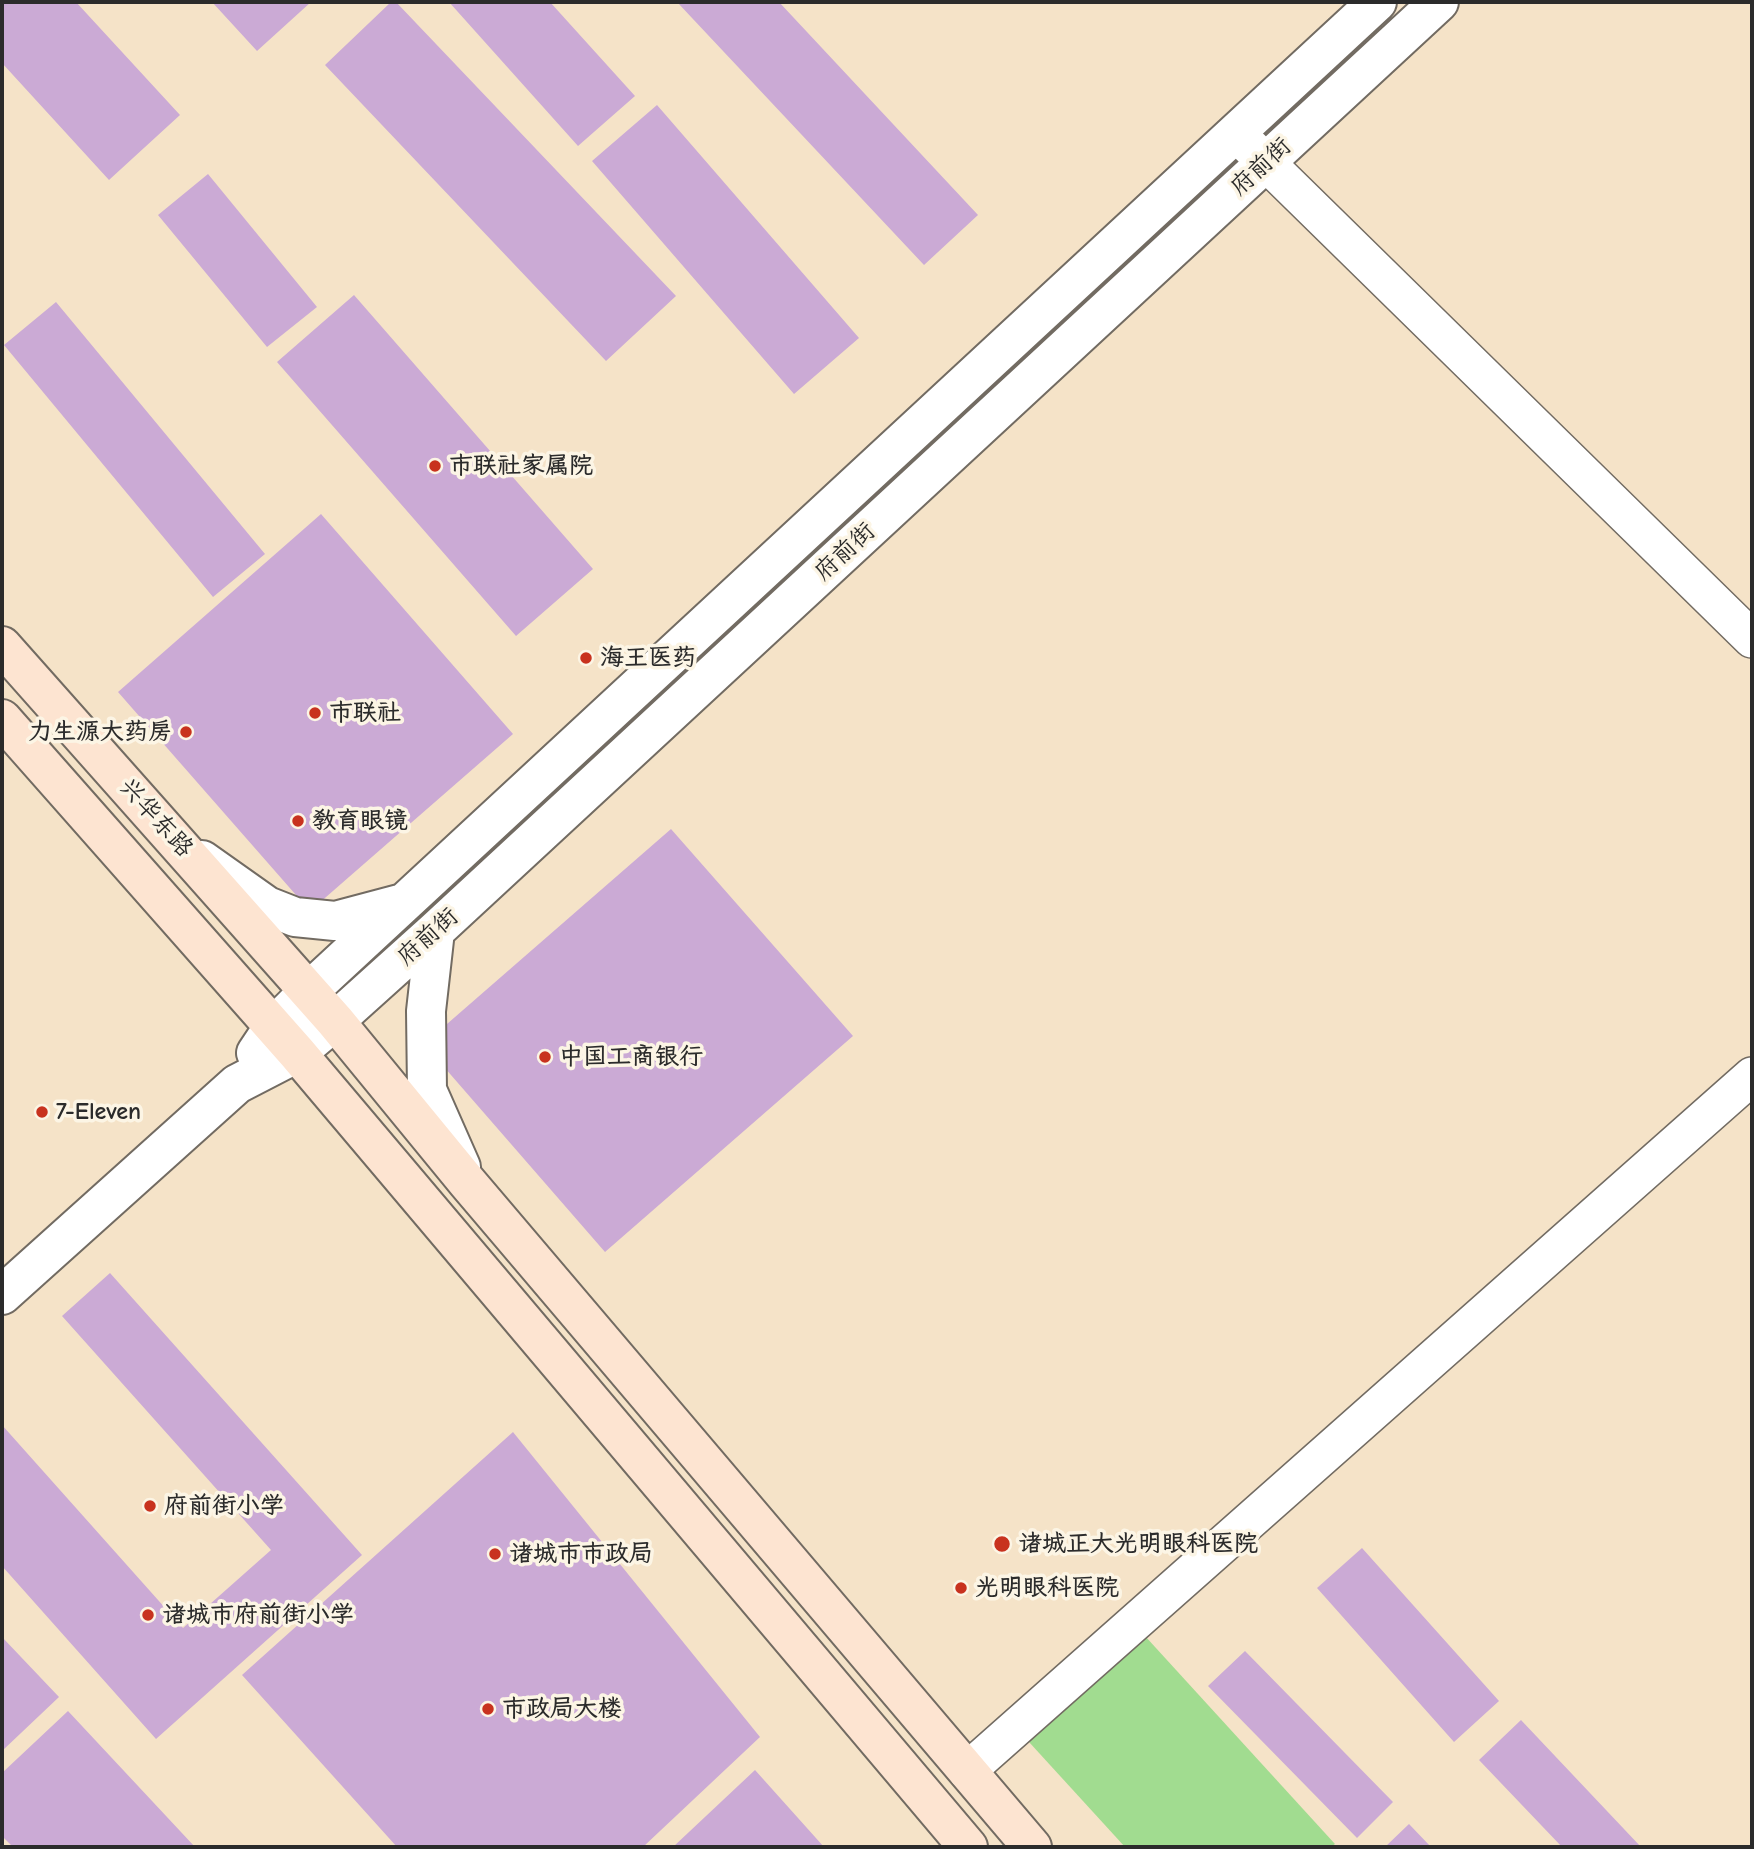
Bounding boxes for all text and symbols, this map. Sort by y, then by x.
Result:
street label: 府前街 [1225,132,1297,202]
place label: 市联社家属院 [449,452,593,480]
marker: 市联社家属院 [427,458,443,474]
street label: 府前街 [809,517,881,587]
place label: 海王医药 [600,644,696,672]
marker: 海王医药 [578,650,594,666]
place label: 市联社 [329,699,401,727]
marker: 市联社 [307,705,323,721]
place label: 力生源大药房 [28,718,172,746]
marker: 力生源大药房 [178,724,194,740]
street label: 兴华东路 [113,773,199,863]
place label: 教育眼镜 [312,807,408,835]
marker: 教育眼镜 [290,813,306,829]
street label: 府前街 [392,902,464,972]
place label: 中国工商银行 [559,1043,703,1071]
marker: 中国工商银行 [537,1049,553,1065]
place label: 7-Eleven [56,1098,141,1126]
marker: 7-Eleven [34,1104,50,1120]
place label: 府前街小学 [164,1492,284,1520]
marker: 府前街小学 [142,1498,158,1514]
place label: 诸城正大光明眼科医院 [1018,1530,1258,1558]
marker: 诸城正大光明眼科医院 [992,1534,1012,1554]
place label: 诸城市市政局 [509,1540,653,1568]
marker: 诸城市市政局 [487,1546,503,1562]
place label: 光明眼科医院 [975,1574,1119,1602]
marker: 光明眼科医院 [953,1580,969,1596]
place label: 诸城市府前街小学 [162,1601,354,1629]
marker: 诸城市府前街小学 [140,1607,156,1623]
place label: 市政局大楼 [502,1695,622,1723]
marker: 市政局大楼 [480,1701,496,1717]

